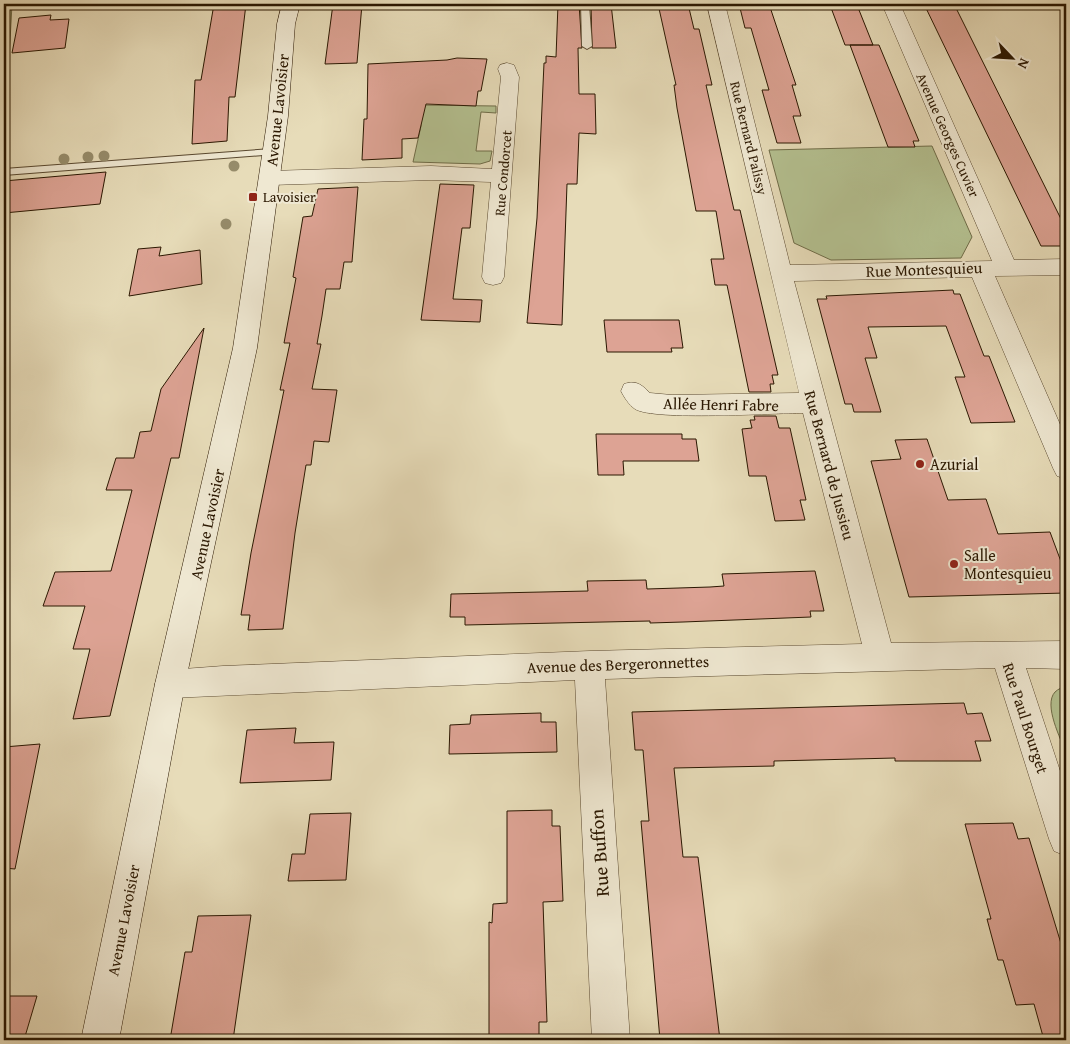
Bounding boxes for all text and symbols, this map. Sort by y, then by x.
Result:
north arrow [988,32,1038,82]
street label: Avenue Lavoisier [259,52,295,167]
text: N [1012,55,1035,73]
street label: Avenue Georges Cuvier [912,70,985,201]
street label: Rue Bernard Palissy [725,79,773,197]
street label: Rue Condorcet [489,129,517,217]
place label: Lavoisier [263,187,316,207]
marker: Lavoisier [247,191,259,203]
street label: Rue Montesquieu [865,255,983,283]
street label: Rue Bernard de Jussieu [799,388,862,543]
street label: Allée Henri Fabre [663,391,779,417]
place label: Azurial [930,452,979,476]
marker: Azurial [914,458,926,470]
street label: Avenue Lavoisier [184,466,231,582]
place label: Salle Montesquieu [964,543,1052,585]
marker: Salle Montesquieu [948,558,960,570]
street label: Avenue des Bergeronnettes [526,649,710,679]
street label: Rue Paul Bourget [997,659,1055,777]
street label: Rue Buffon [582,808,616,898]
street label: Avenue Lavoisier [100,862,146,978]

